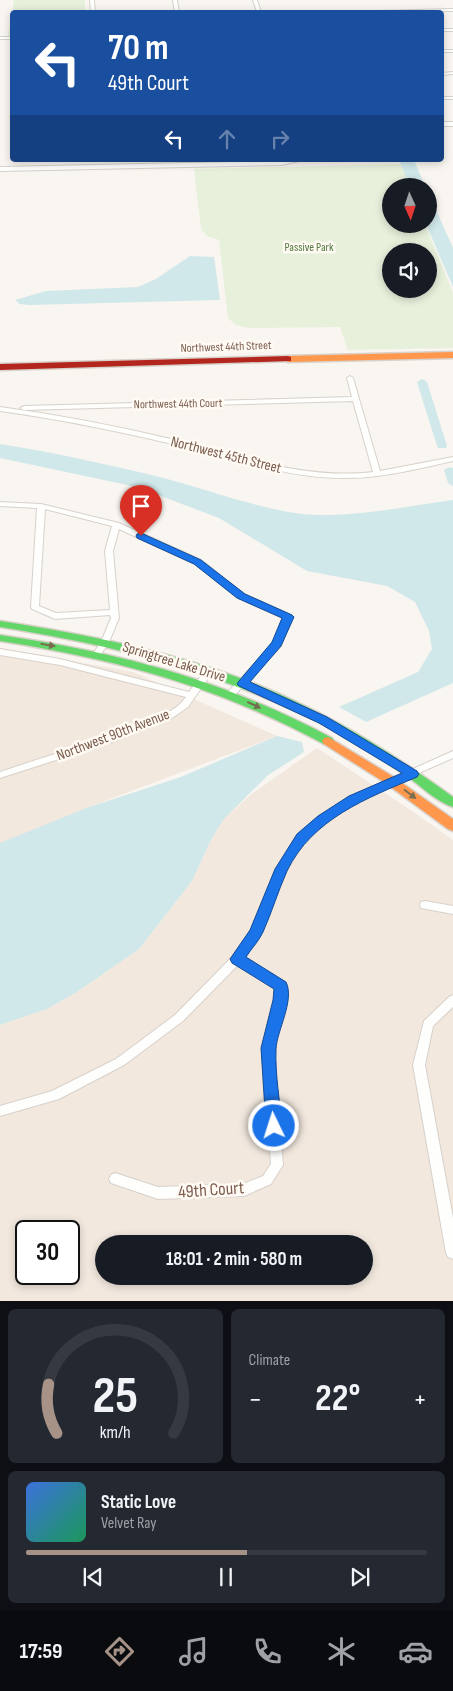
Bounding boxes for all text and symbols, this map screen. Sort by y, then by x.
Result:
text: 70 m [108,27,168,70]
icon: left [25,30,90,95]
text: 49th Court [108,70,189,97]
icon: left [160,125,188,153]
icon: ahead [213,125,241,153]
icon: right [266,125,294,153]
north arrow [382,178,438,232]
map controls [382,178,437,298]
park label: Passive Park [284,240,334,255]
button: sound [382,243,437,298]
street label: Northwest 44th Street [180,338,272,356]
street label: Northwest 44th Court [134,396,223,412]
street label: Northwest 45th Street [169,432,284,478]
pin [120,485,162,536]
icon: arrive [127,492,155,520]
street label: Springtree Lake Drive [120,637,228,687]
one-way arrow [41,641,57,649]
one-way arrow [247,702,261,710]
street label: Northwest 90th Avenue [54,705,172,765]
one-way arrow [403,789,417,799]
position arrow [247,1099,299,1151]
street label: 49th Court [177,1177,245,1203]
speed limit sign: 30 [15,1220,80,1285]
text: 18:01 · 2 min · 580 m [166,1248,302,1271]
text: Climate [249,1351,290,1370]
text: 25 [92,1365,138,1428]
text: 22° [315,1376,360,1421]
text: − [249,1383,262,1416]
text: + [413,1383,427,1416]
text: km/h [100,1422,131,1443]
text: Static Love [101,1491,176,1514]
text: Velvet Ray [101,1514,156,1533]
icon: previous [79,1563,107,1591]
icon: pause [212,1563,240,1591]
icon: next [346,1563,374,1591]
icon: directions [102,1634,137,1669]
icon: music [176,1634,211,1669]
icon: phone [250,1634,285,1669]
icon: climate [324,1634,359,1669]
icon: car [398,1634,433,1669]
text: 17:59 [20,1638,63,1665]

